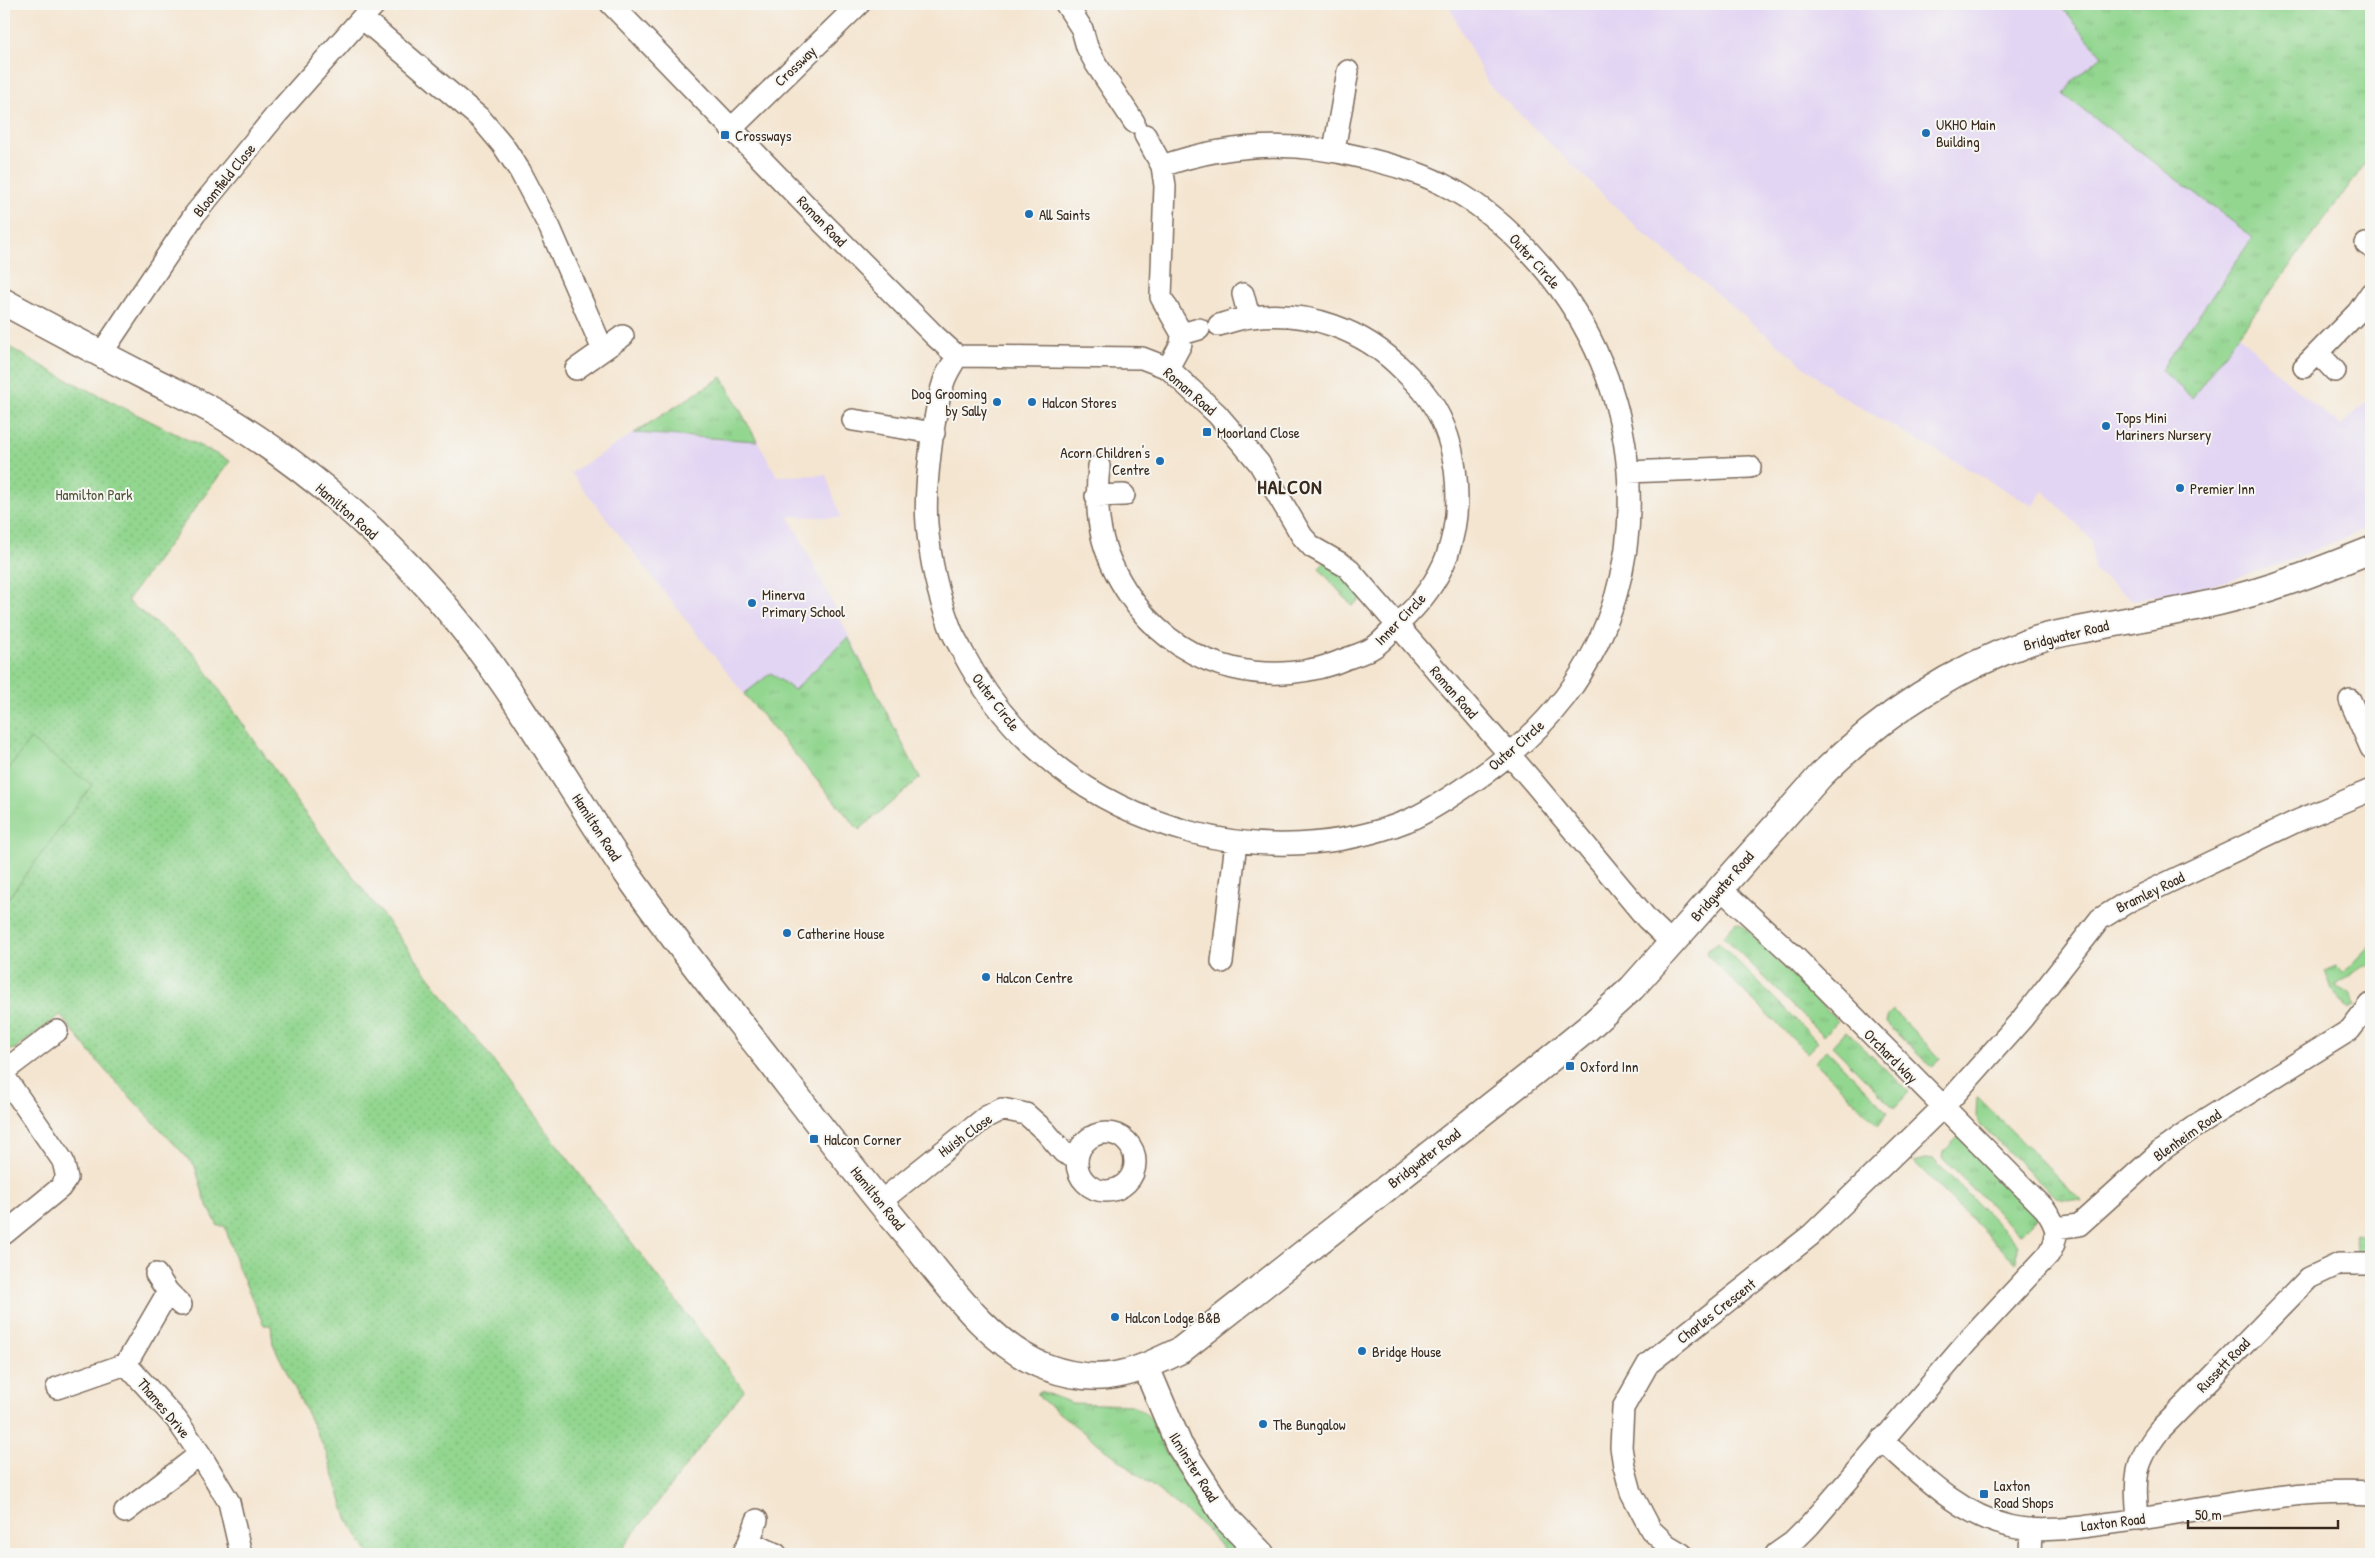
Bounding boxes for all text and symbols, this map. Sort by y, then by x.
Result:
street label: Crossway [769,41,821,91]
place label: UKHO Main Building [1936,114,1996,152]
place label: Crossways [735,125,792,146]
marker: UKHO Main Building [1920,127,1932,139]
marker: Crossways [719,129,731,141]
street label: Bloomfield Close [188,139,260,221]
street label: Roman Road [792,191,852,251]
place label: All Saints [1039,204,1090,225]
marker: All Saints [1023,208,1035,220]
street label: Outer Circle [1504,229,1566,293]
street label: Roman Road [1159,362,1221,420]
place label: Dog Grooming by Sally [912,383,987,421]
place label: Halcon Stores [1042,392,1117,413]
marker: Dog Grooming by Sally [991,396,1003,408]
marker: Halcon Stores [1026,396,1038,408]
place label: Tops Mini Mariners Nursery [2116,407,2211,445]
marker: Tops Mini Mariners Nursery [2100,420,2112,432]
place label: Moorland Close [1217,422,1300,443]
marker: Moorland Close [1201,426,1213,438]
place label: Acorn Children's Centre [1060,442,1150,480]
marker: Acorn Children's Centre [1154,455,1166,467]
district label: HALCON [1257,473,1323,500]
street label: Hamilton Road [311,478,383,544]
place label: Premier Inn [2190,478,2255,499]
marker: Premier Inn [2174,482,2186,494]
park label: Hamilton Park [56,484,132,505]
place label: Minerva Primary School [762,584,845,622]
street label: Inner Circle [1370,588,1430,650]
marker: Minerva Primary School [746,597,758,609]
street label: Bridgwater Road [2021,614,2111,656]
street label: Roman Road [1425,661,1483,723]
street label: Outer Circle [967,669,1025,735]
street label: Outer Circle [1484,715,1549,775]
street label: Hamilton Road [567,789,627,865]
street label: Bridgwater Road [1686,846,1759,926]
street label: Bramley Road [2112,866,2188,918]
place label: Catherine House [797,923,885,944]
marker: Catherine House [781,927,793,939]
place label: Halcon Centre [996,967,1073,988]
marker: Halcon Centre [980,971,992,983]
street label: Orchard Way [1859,1024,1923,1088]
place label: Oxford Inn [1580,1056,1639,1077]
marker: Oxford Inn [1564,1060,1576,1072]
street label: Blenheim Road [2149,1104,2225,1166]
street label: Huish Close [934,1108,996,1162]
street label: Bridgwater Road [1383,1123,1465,1193]
place label: Halcon Corner [824,1129,902,1150]
marker: Halcon Corner [808,1133,820,1145]
street label: Hamilton Road [846,1162,910,1234]
street label: Charles Crescent [1672,1273,1760,1348]
place label: Halcon Lodge B&B [1125,1307,1221,1328]
marker: Halcon Lodge B&B [1109,1311,1121,1323]
street label: Russett Road [2192,1333,2255,1397]
place label: Bridge House [1372,1341,1442,1362]
marker: Bridge House [1356,1345,1368,1357]
street label: Thames Drive [133,1373,195,1443]
place label: The Bungalow [1273,1414,1346,1435]
marker: The Bungalow [1257,1418,1269,1430]
street label: Ilminster Road [1164,1428,1224,1506]
place label: Laxton Road Shops [1994,1475,2054,1513]
marker: Laxton Road Shops [1978,1488,1990,1500]
scale bar [2188,1498,2338,1530]
text: 50 m [2195,1504,2222,1525]
street label: Laxton Road [2080,1508,2146,1536]

